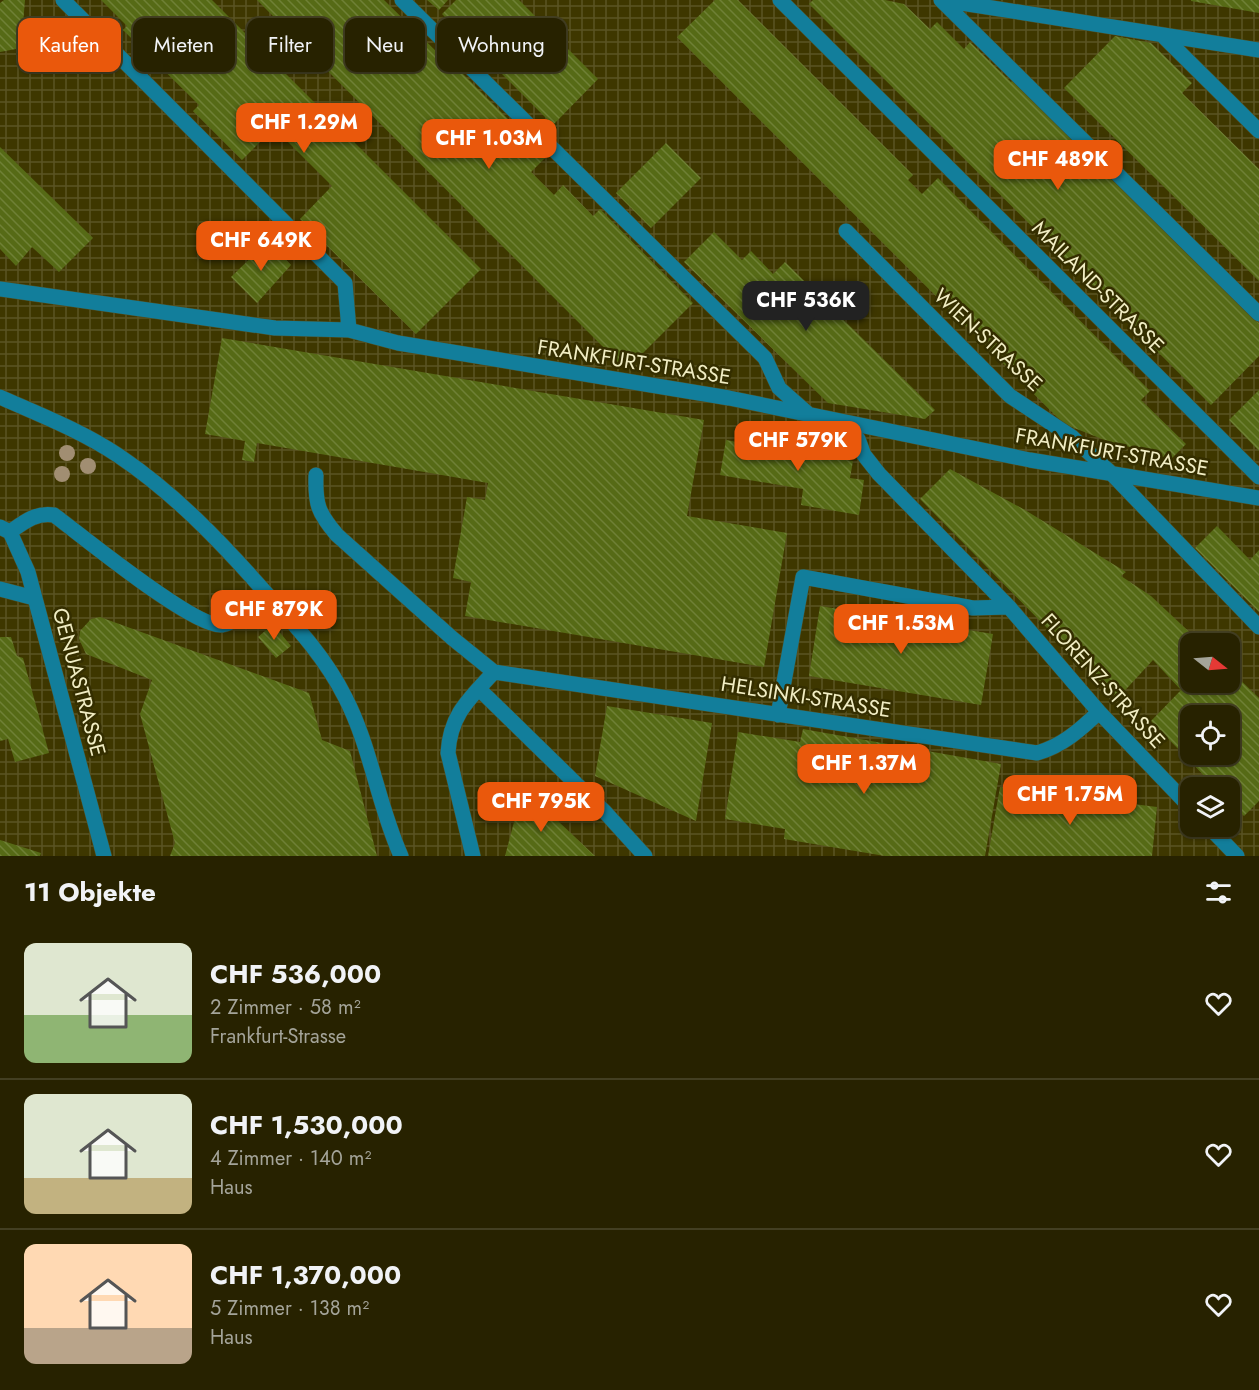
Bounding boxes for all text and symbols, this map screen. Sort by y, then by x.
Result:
chip: Kaufen [18,18,121,72]
chip: Mieten [133,18,235,72]
chip: Filter [247,18,333,72]
chip: Neu [345,18,425,72]
chip: Wohnung [437,18,566,72]
pin: CHF 1.29M [235,103,373,154]
text: CHF 1.29M [250,108,358,137]
pin: CHF 1.03M [420,119,558,170]
text: CHF 1.03M [436,124,542,153]
pin: CHF 489K [996,140,1120,191]
text: CHF 489K [1008,145,1108,174]
street label: MAILAND-STRASSE [1025,214,1171,360]
pin: CHF 649K [199,221,323,272]
text: CHF 649K [210,226,312,255]
pin: CHF 536K [744,281,868,332]
street label: WIEN-STRASSE [927,281,1049,399]
text: CHF 536K [756,286,856,315]
street label: FRANKFURT-STRASSE [535,332,733,392]
street label: FRANKFURT-STRASSE [1013,420,1211,484]
pin: CHF 579K [736,421,860,472]
text: CHF 579K [748,426,848,455]
pin: CHF 879K [212,590,336,641]
text: CHF 879K [225,595,323,624]
street label: GENUASTRASSE [45,604,113,760]
pin: CHF 1.53M [832,604,970,655]
street label: FLORENZ-STRASSE [1034,607,1172,755]
text: CHF 1.53M [848,609,954,638]
north arrow [1180,633,1240,693]
map controls [1180,633,1240,837]
street label: HELSINKI-STRASSE [719,669,893,725]
button: locate [1180,705,1240,765]
pin: CHF 1.37M [795,744,933,795]
text: CHF 1.37M [811,749,917,778]
pin: CHF 1.75M [1001,775,1139,826]
button: layers [1180,777,1240,837]
text: CHF 1.75M [1017,780,1123,809]
pin: CHF 795K [479,782,603,833]
text: CHF 795K [491,787,591,816]
text: 11 Objekte [24,873,156,911]
icon: filters [1202,876,1235,909]
text: CHF 536,000 [210,955,381,993]
icon: home [72,967,144,1039]
icon: heart [1202,987,1235,1020]
text: 2 Zimmer · 58 m² [210,993,361,1022]
text: Frankfurt-Strasse [210,1022,346,1051]
text: CHF 1,530,000 [210,1106,403,1144]
icon: home [72,1118,144,1190]
icon: heart [1202,1138,1235,1171]
text: 4 Zimmer · 140 m² [210,1144,371,1173]
text: Haus [210,1173,252,1202]
text: CHF 1,370,000 [210,1256,401,1294]
icon: home [72,1268,144,1340]
icon: heart [1202,1288,1235,1321]
text: 5 Zimmer · 138 m² [210,1294,369,1323]
text: Haus [210,1323,252,1352]

